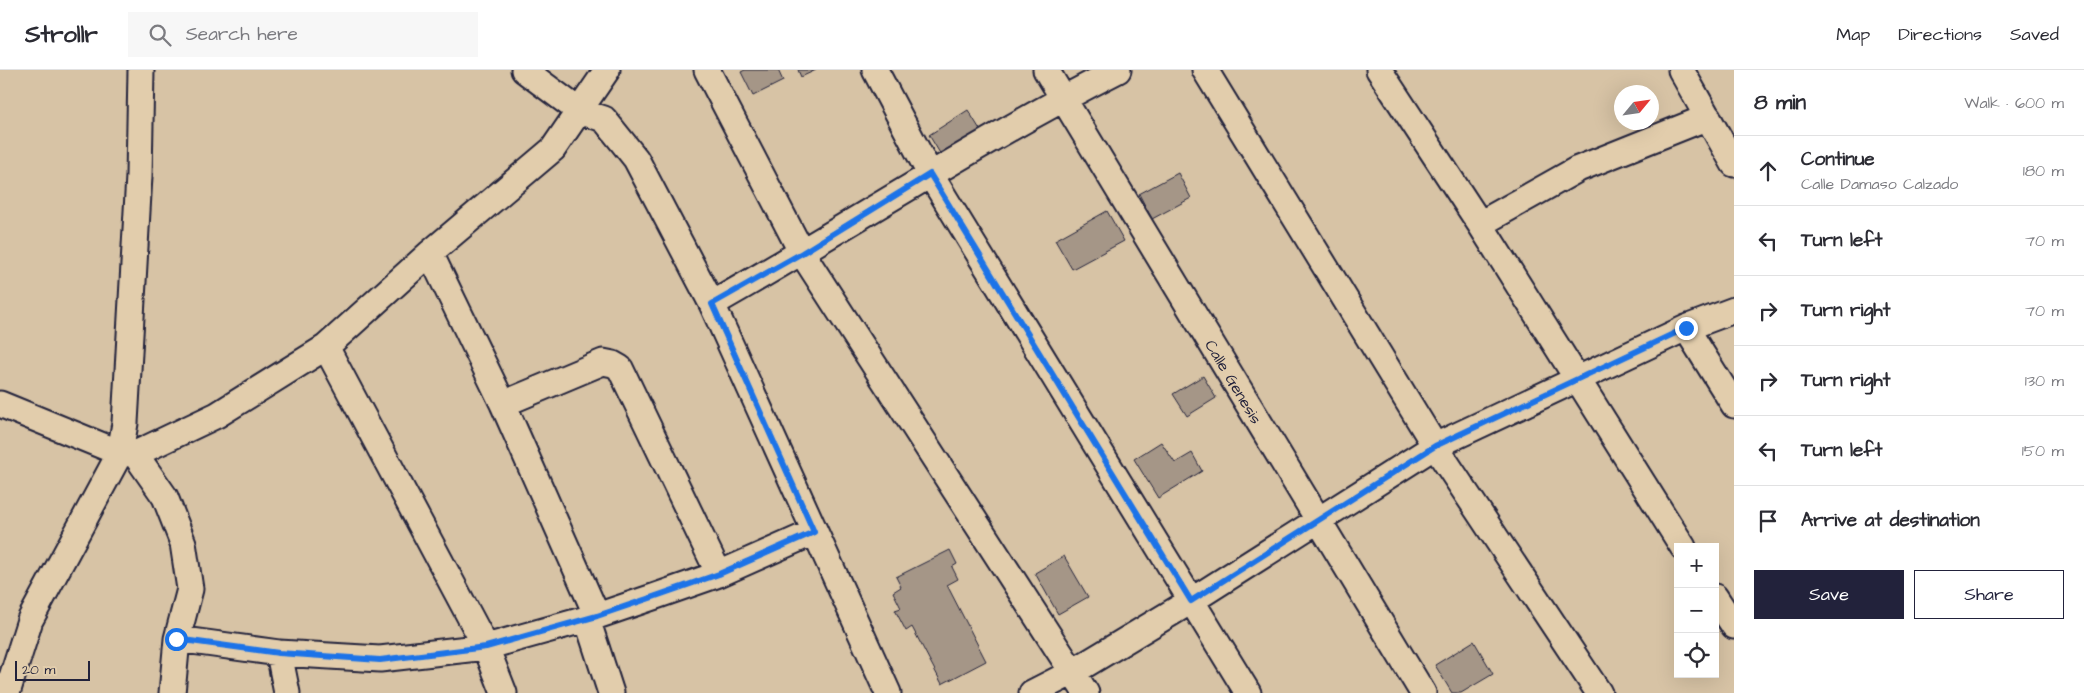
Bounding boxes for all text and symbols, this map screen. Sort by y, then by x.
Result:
search box [128,12,478,57]
text: Strollr [25,18,98,52]
icon: search [146,21,174,49]
text: Search here [186,21,298,48]
text: Map [1836,22,1870,47]
text: Directions [1898,22,1982,47]
text: Saved [2010,22,2059,47]
north arrow [1614,85,1659,130]
text: 8 min [1754,88,1806,117]
text: Walk · 600 m [1964,92,2064,114]
text: Continue [1801,146,1875,173]
icon: ahead [1754,157,1782,185]
text: 180 m [2023,160,2064,182]
text: Calle Damaso Calzado [1801,173,1958,195]
icon: left [1754,227,1782,255]
text: Turn left [1801,227,1882,254]
text: 70 m [2025,230,2064,252]
icon: right [1754,297,1782,325]
text: Turn right [1801,297,1890,324]
text: 70 m [2025,300,2064,322]
route end [1675,317,1698,340]
street label: Calle Genesis [1199,336,1267,428]
icon: right [1754,367,1782,395]
text: Turn right [1801,367,1890,394]
text: 130 m [2025,370,2064,392]
icon: left [1754,437,1782,465]
text: Turn left [1801,437,1882,464]
text: 150 m [2022,440,2064,462]
icon: arrive [1754,507,1782,535]
text: Arrive at destination [1801,507,1980,534]
map controls [1674,543,1719,678]
button: + [1674,543,1719,588]
button: Save [1754,570,1904,619]
button: Share [1914,570,2064,619]
button: − [1674,588,1719,633]
route start [165,628,188,651]
button: locate [1674,633,1719,678]
scale bar [15,658,90,681]
text: 20 m [22,660,55,680]

